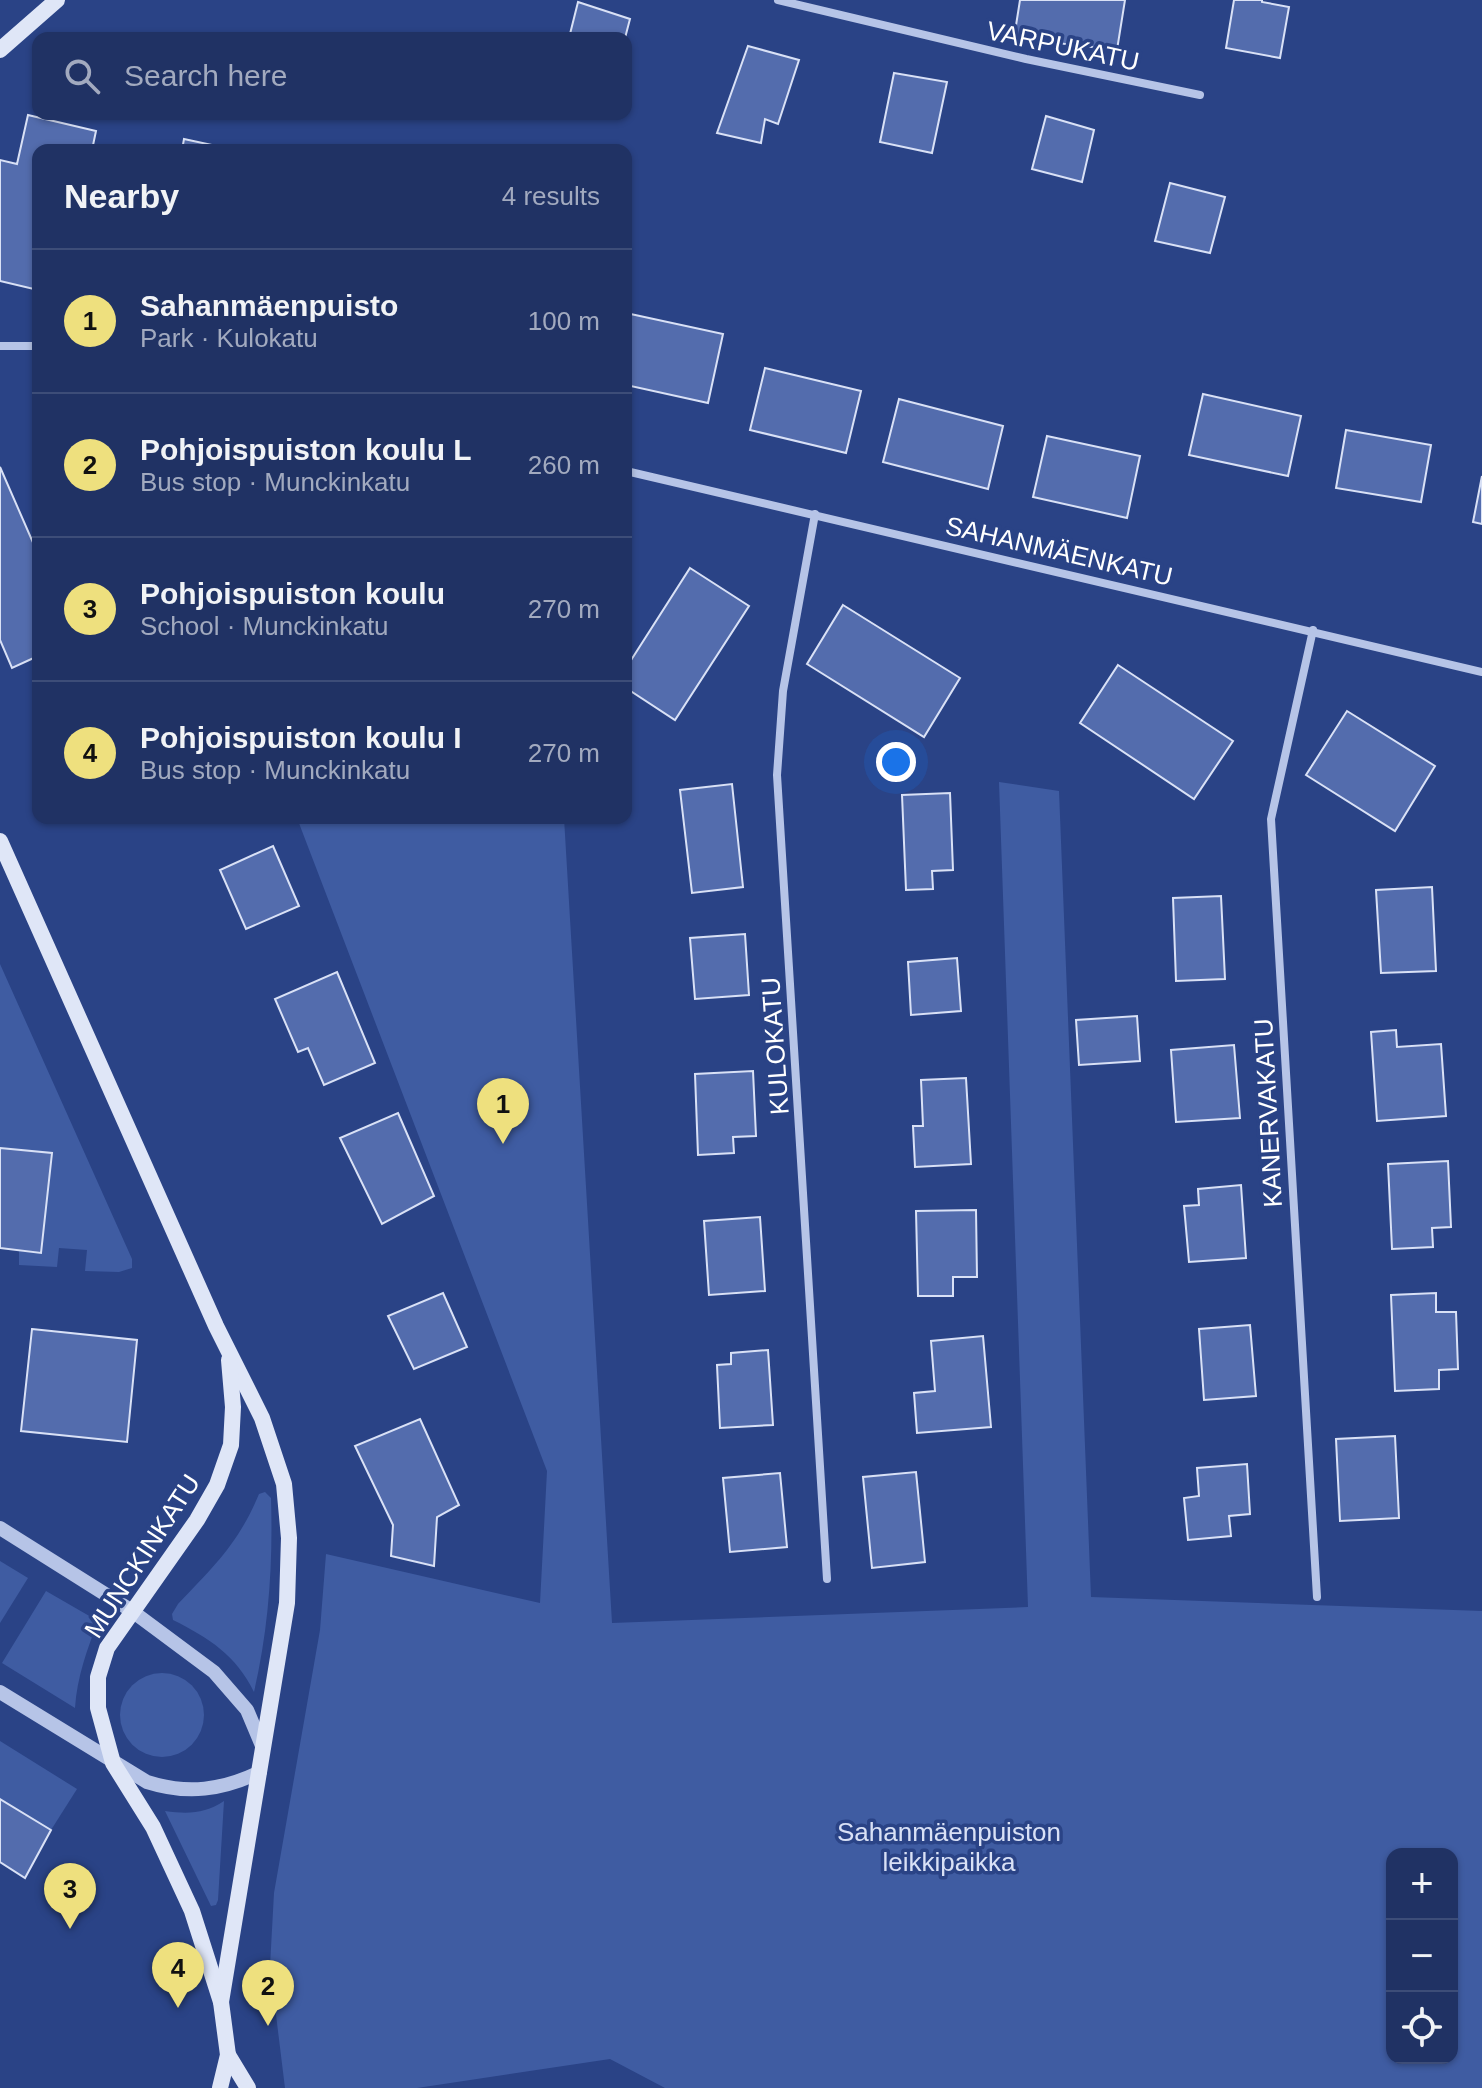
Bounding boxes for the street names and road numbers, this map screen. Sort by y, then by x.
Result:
street label: VARPUKATU [984,15,1142,77]
street label: SAHANMÄENKATU [943,510,1175,592]
street label: KULOKATU [755,976,795,1116]
street label: KANERVAKATU [1248,1018,1288,1208]
street label: MUNCKINKATU [78,1469,206,1643]

